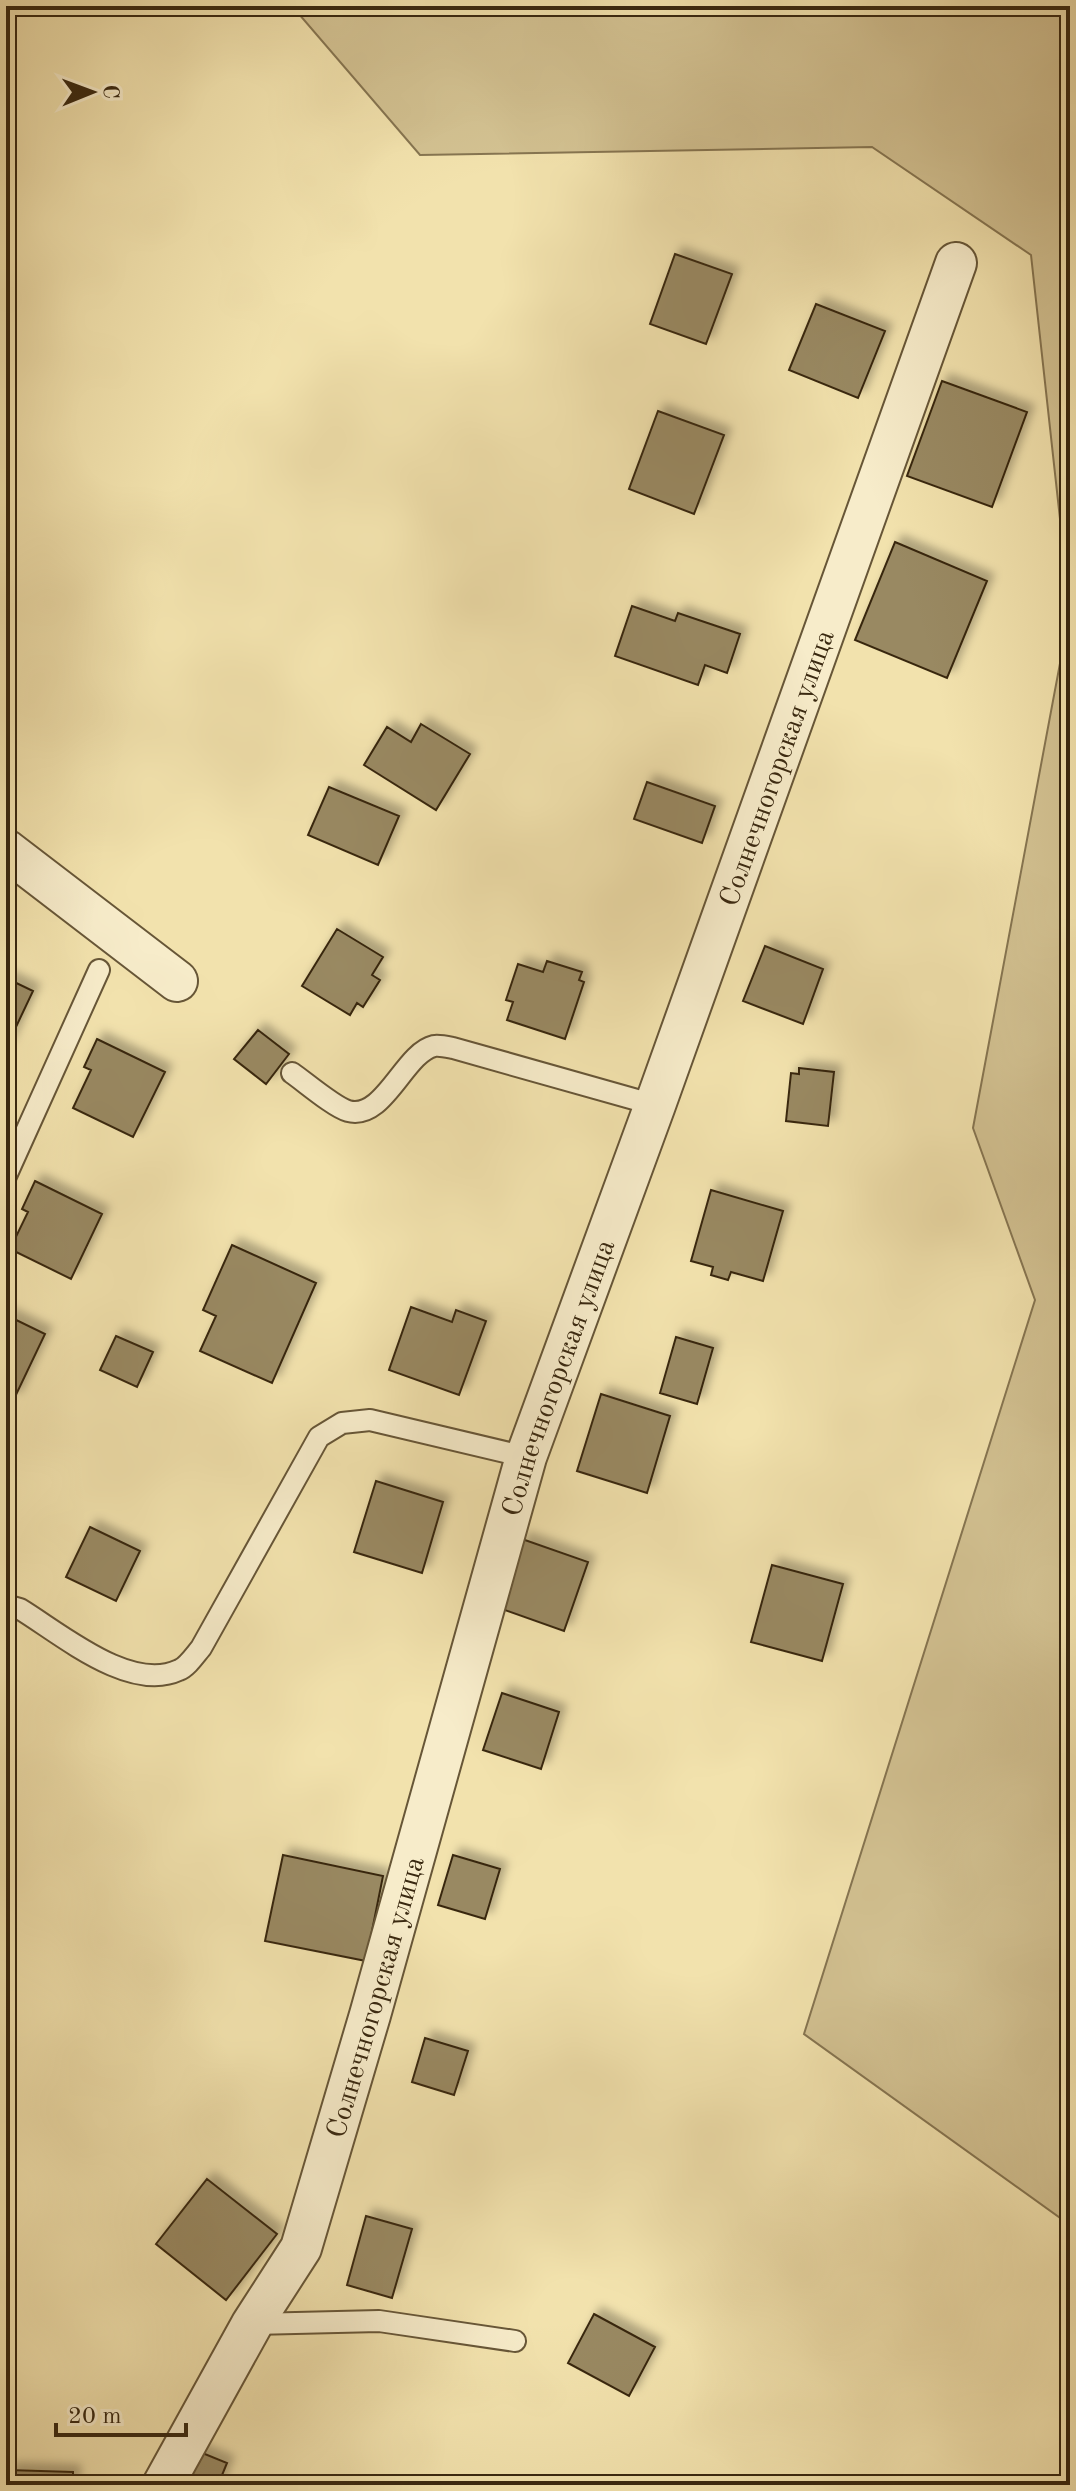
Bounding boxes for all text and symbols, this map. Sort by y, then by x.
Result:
north arrow [52,52,132,132]
text: С [99,84,121,99]
street label: Солнечногорская улица [716,626,841,911]
street label: Солнечногорская улица [499,1236,622,1520]
street label: Солнечногорская улица [323,1854,431,2142]
scale bar [56,2387,186,2437]
text: 20 m [68,2405,122,2429]

